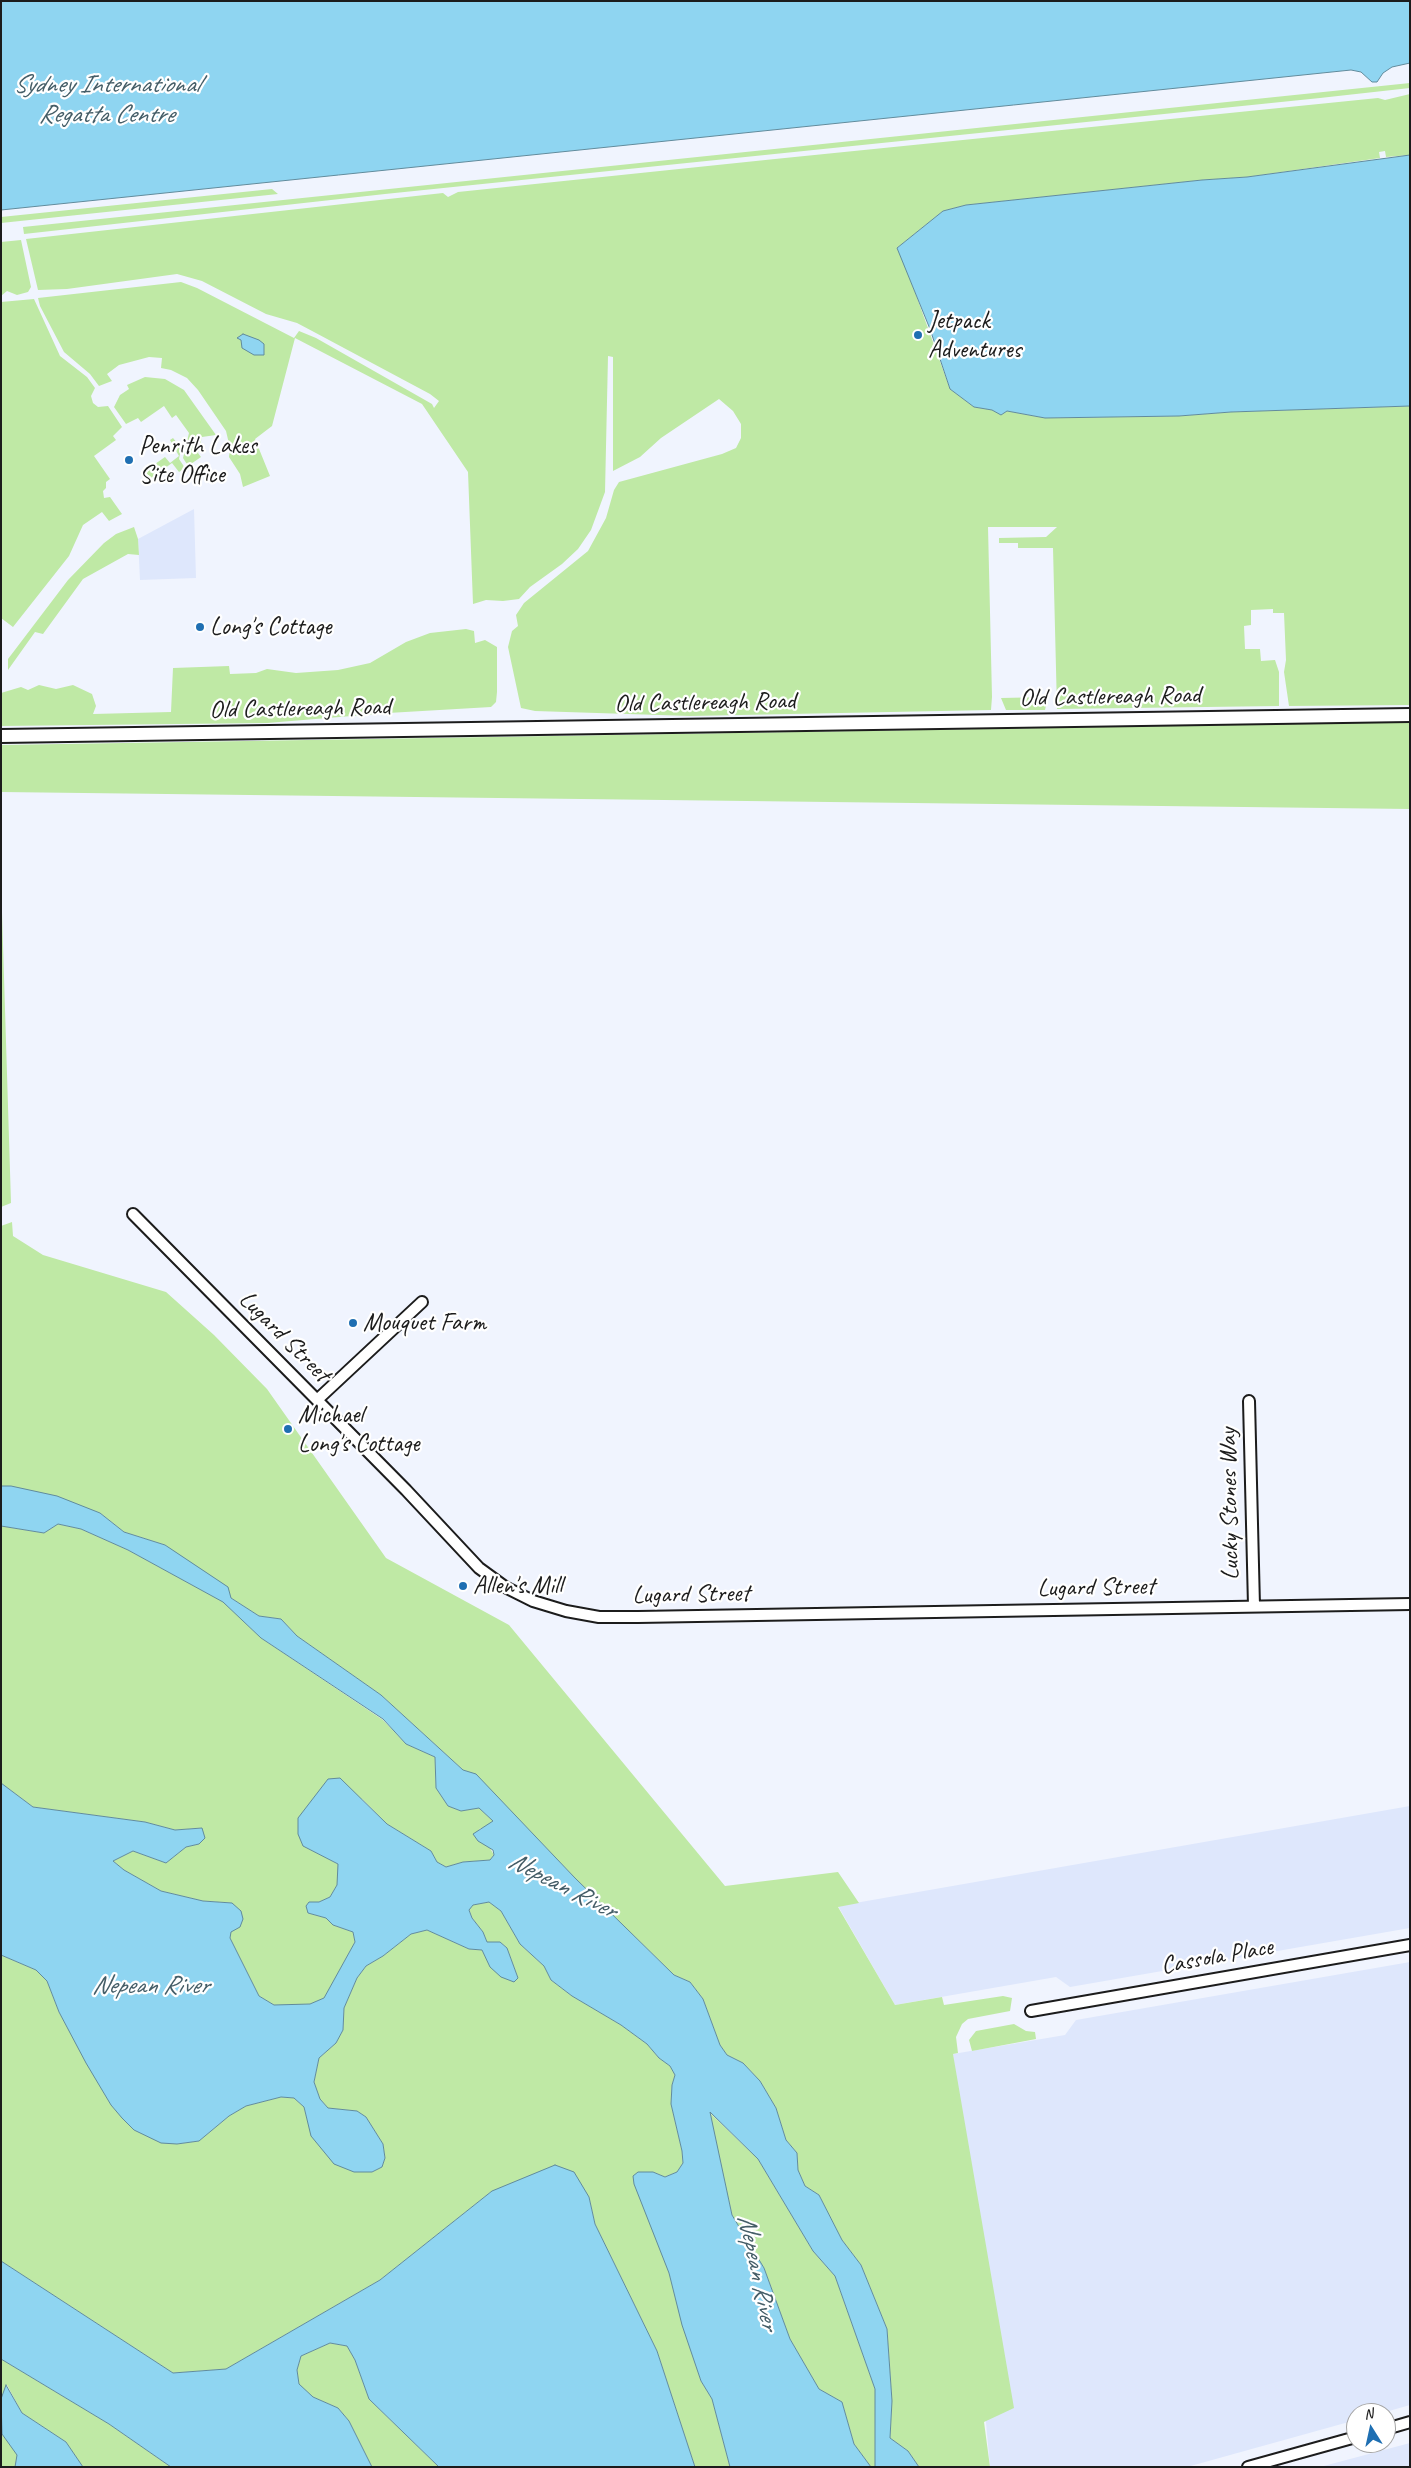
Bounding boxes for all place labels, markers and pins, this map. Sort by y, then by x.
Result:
place label: Jetpack Adventures [928,306,1021,365]
marker: Jetpack Adventures [912,329,924,341]
place label: Penrith Lakes Site Office [139,431,256,490]
marker: Penrith Lakes Site Office [123,454,135,466]
place label: Long's Cottage [210,612,331,642]
marker: Long's Cottage [194,621,206,633]
place label: Mouquet Farm [363,1308,486,1338]
marker: Mouquet Farm [347,1317,359,1329]
place label: Michael Long's Cottage [298,1400,419,1459]
marker: Michael Long's Cottage [282,1423,294,1435]
place label: Allen's Mill [473,1571,562,1601]
marker: Allen's Mill [457,1580,469,1592]

